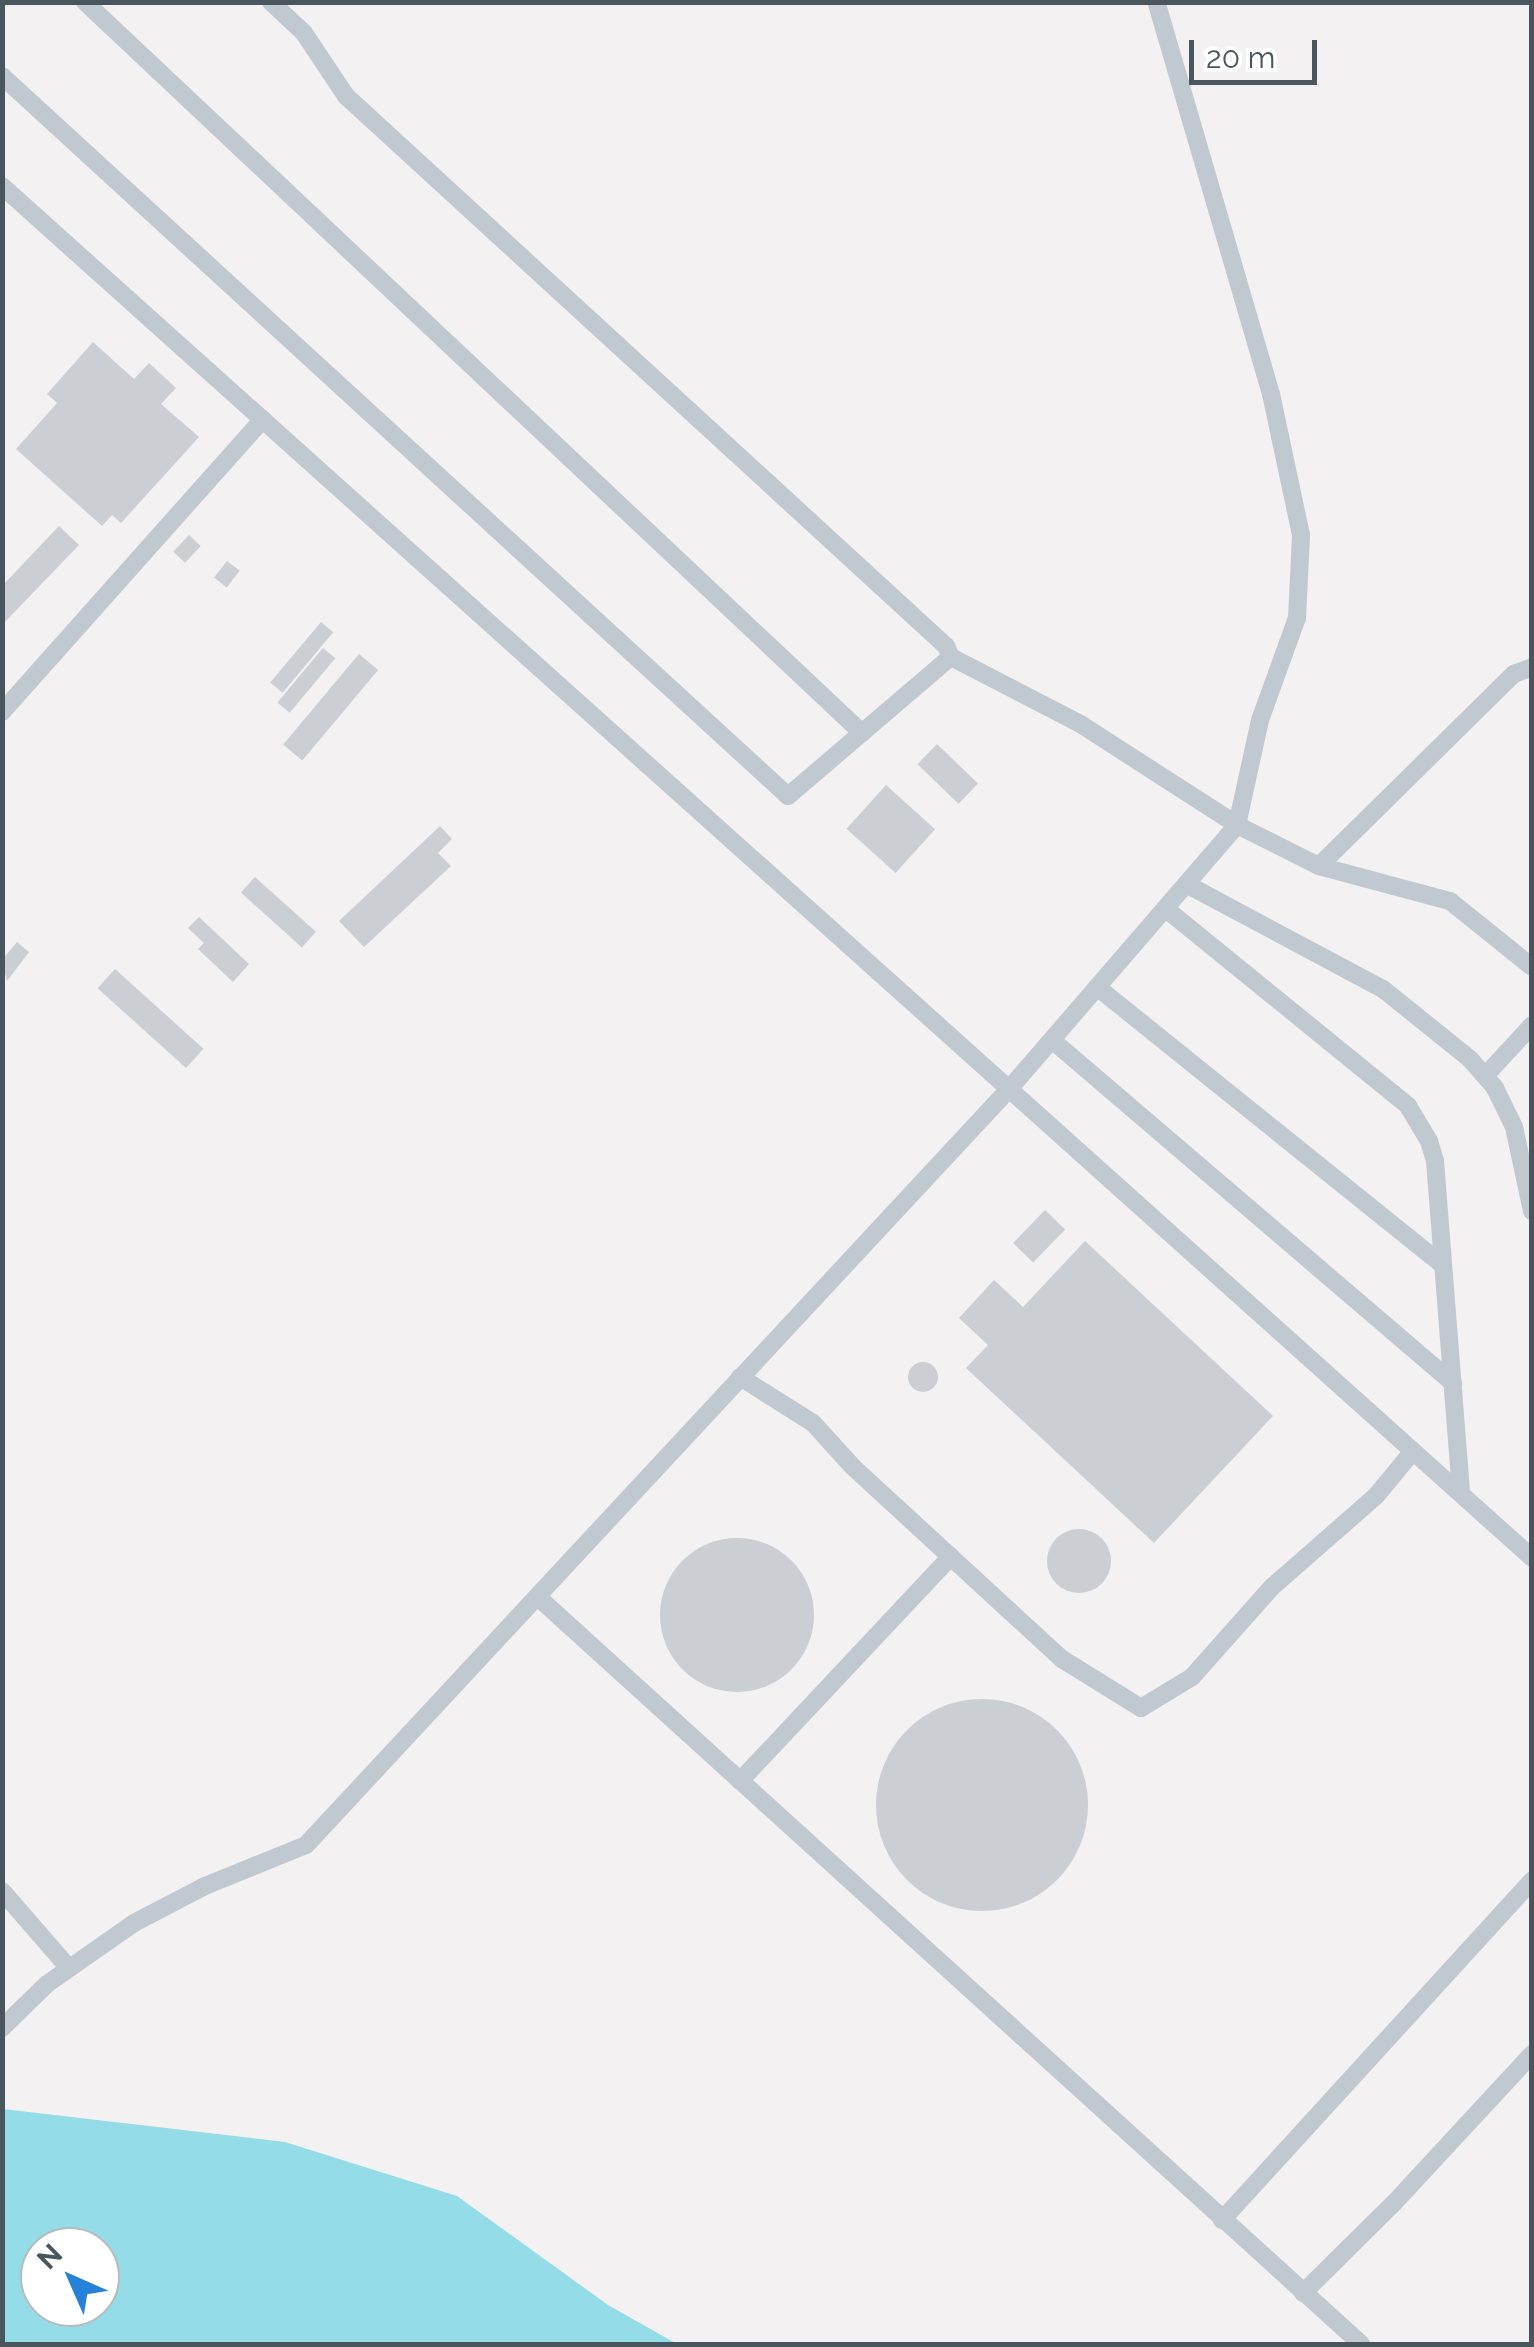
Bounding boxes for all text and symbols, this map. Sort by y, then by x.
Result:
scale bar [1194,20,1322,82]
text: 20 m [1206,40,1275,75]
north arrow [20,2227,120,2327]
text: N [31,2238,69,2276]

